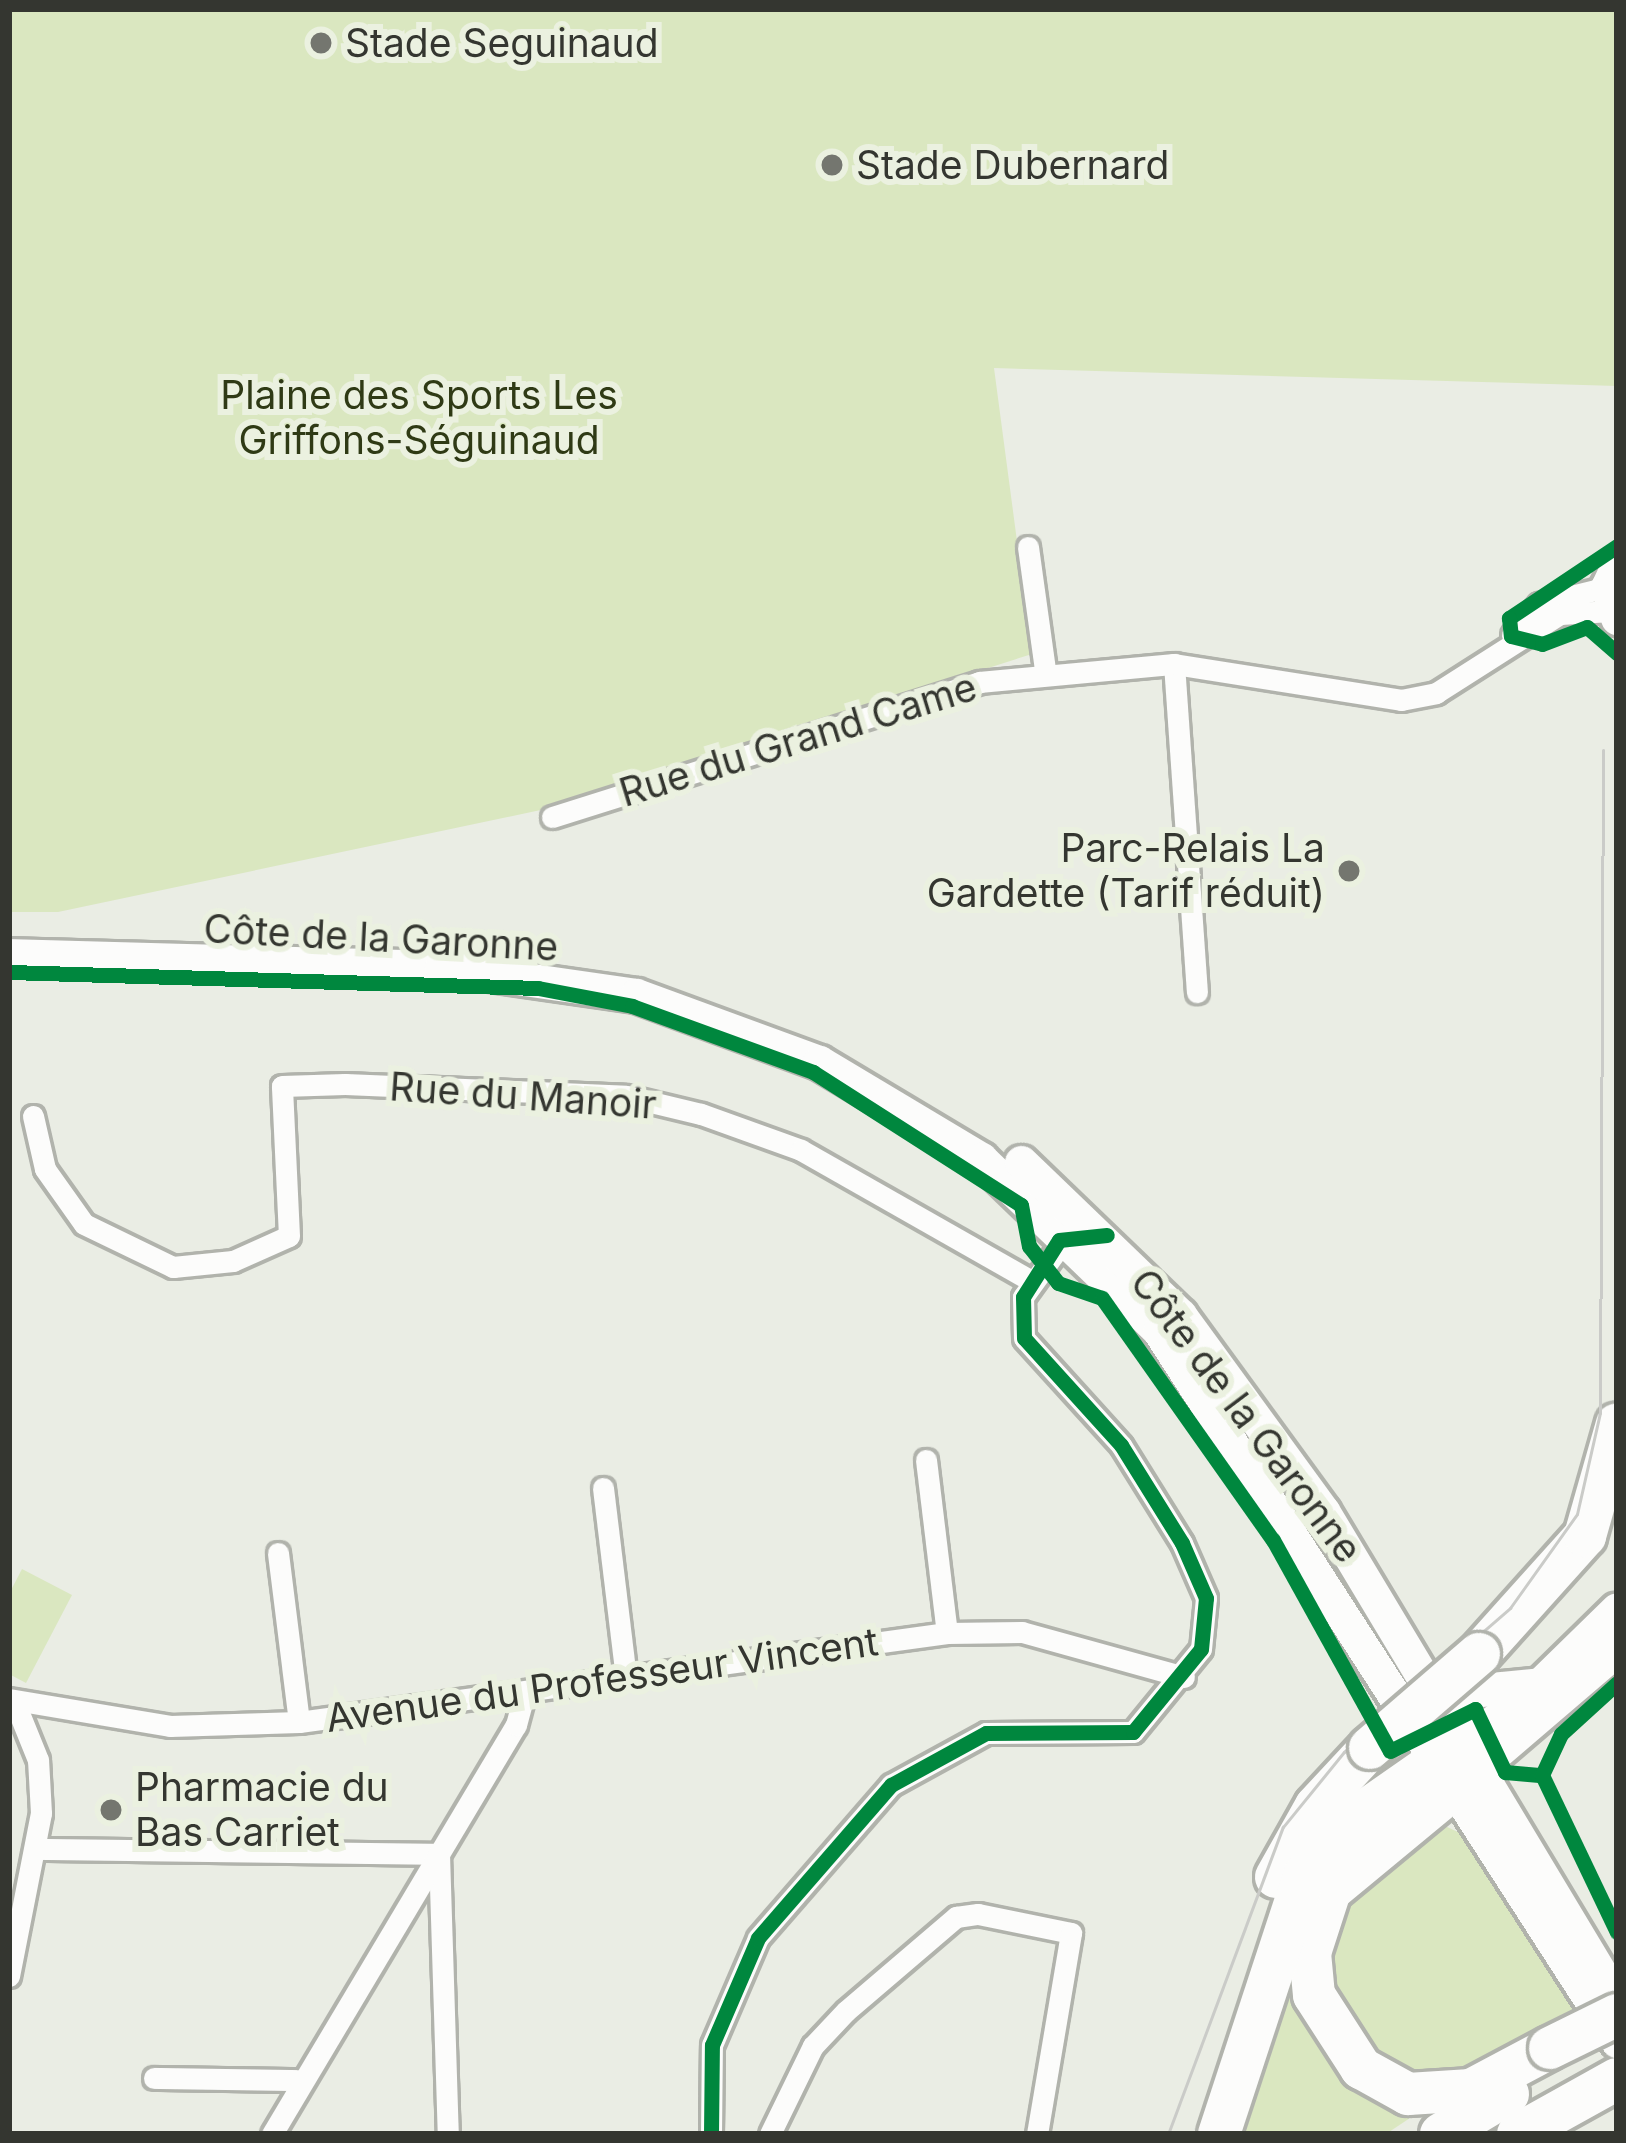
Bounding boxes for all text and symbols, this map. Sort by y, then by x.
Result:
place label: Stade Seguinaud [345,20,659,66]
marker: Stade Seguinaud [308,30,334,56]
place label: Stade Dubernard [856,142,1169,188]
marker: Stade Dubernard [819,152,845,178]
park label: Plaine des Sports Les Griffons-Séguinaud [220,373,618,464]
street label: Rue du Grand Came [614,663,982,817]
place label: Parc-Relais La Gardette (Tarif réduit) [927,826,1325,917]
marker: Parc-Relais La Gardette (Tarif réduit) [1336,858,1362,884]
street label: Côte de la Garonne [202,905,560,971]
street label: Rue du Manoir [388,1063,658,1129]
street label: Côte de la Garonne [1120,1260,1372,1572]
street label: Avenue du Professeur Vincent [323,1618,881,1742]
place label: Pharmacie du Bas Carriet [135,1765,389,1856]
marker: Pharmacie du Bas Carriet [98,1797,124,1823]

